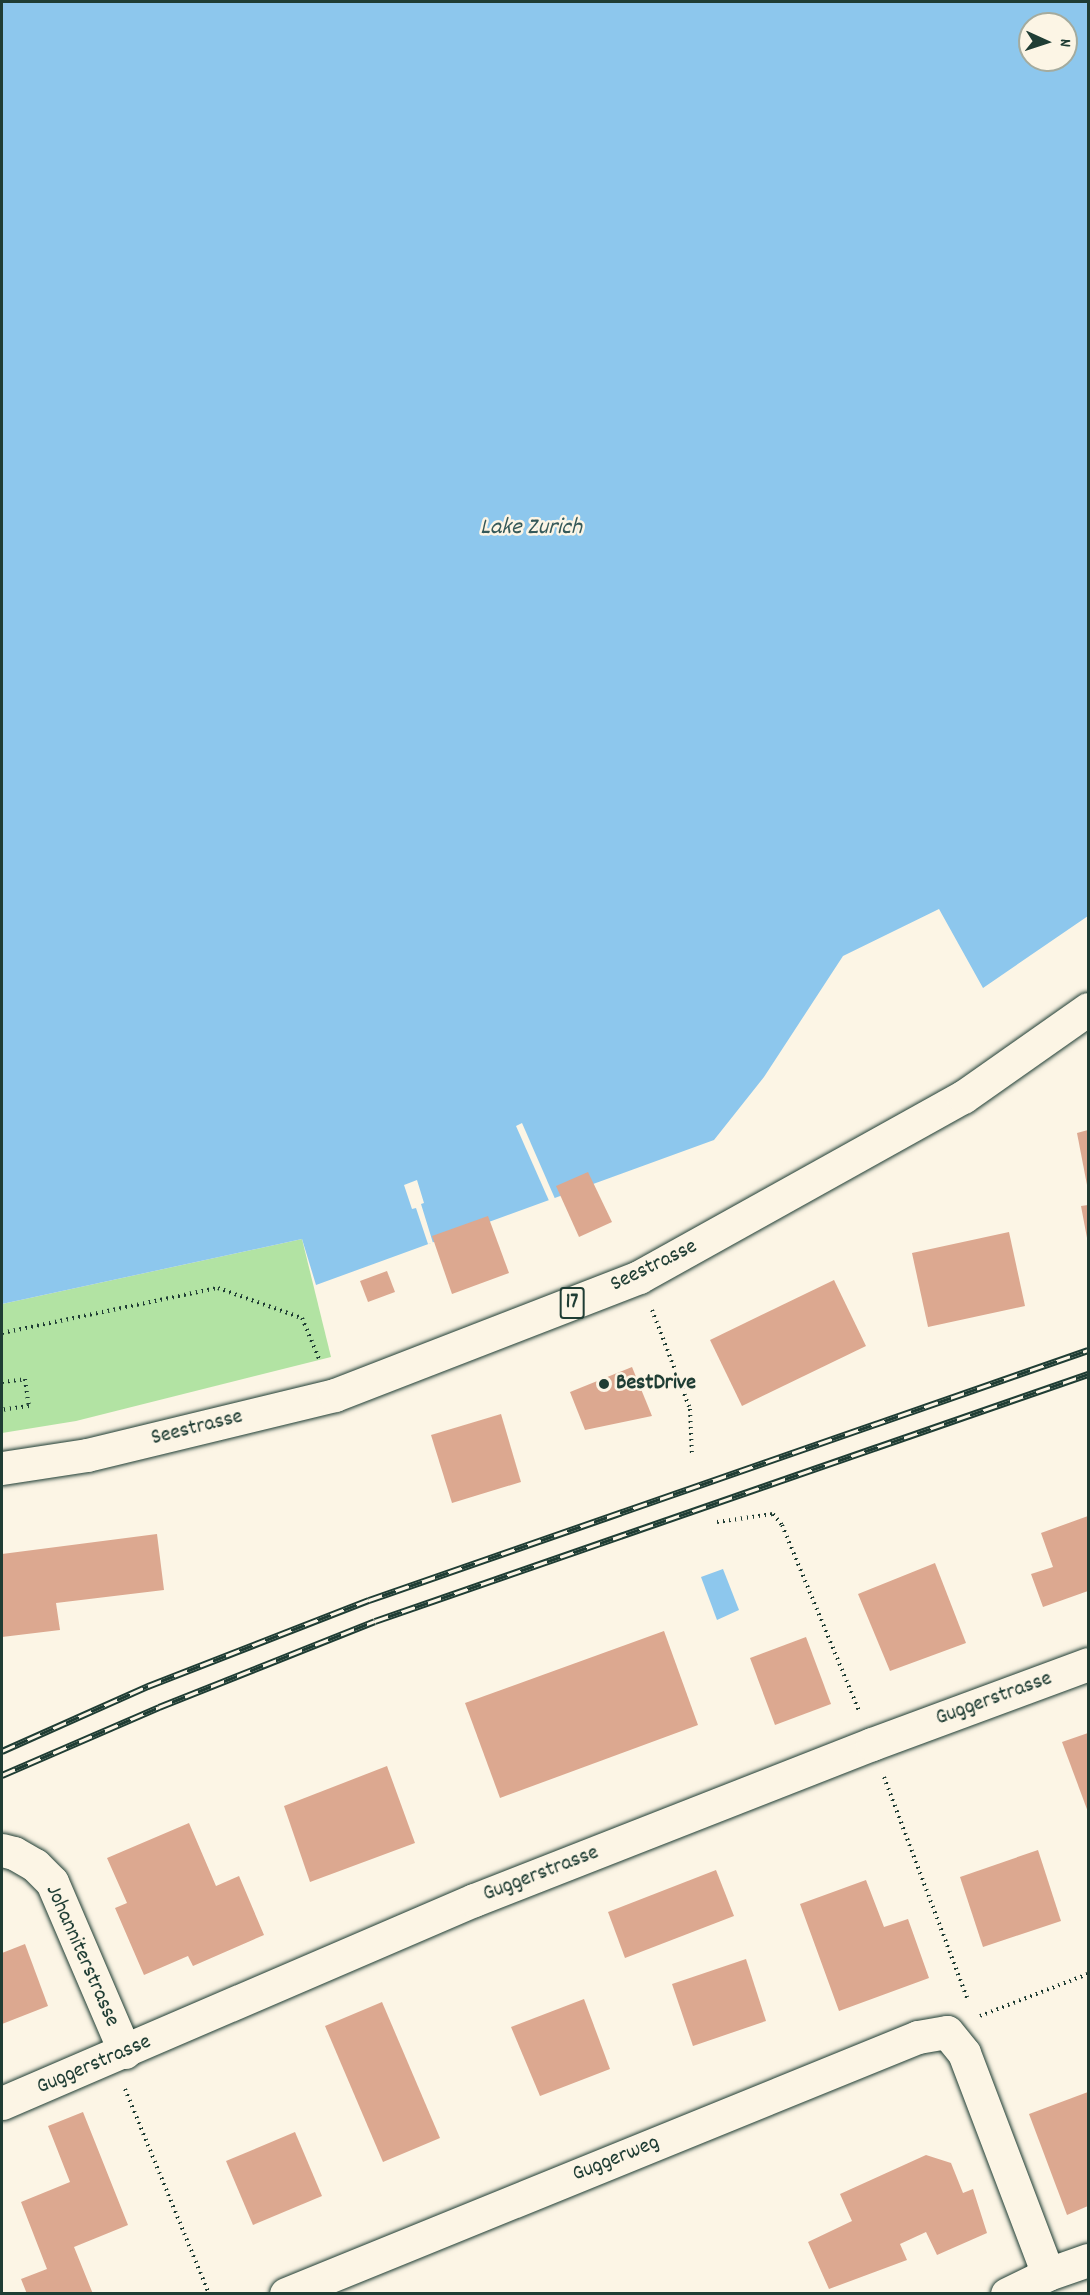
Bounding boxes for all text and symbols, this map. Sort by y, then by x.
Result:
north arrow [1018,12,1078,72]
text: N [1053,38,1076,47]
water label: Lake Zurich [480,515,582,543]
street label: Seestrasse [606,1234,702,1298]
road number: 17 [558,1285,586,1321]
place label: BestDrive [616,1371,696,1397]
marker: BestDrive [597,1377,611,1391]
street label: Seestrasse [149,1404,245,1452]
street label: Guggerstrasse [932,1666,1056,1732]
street label: Guggerstrasse [479,1840,603,1908]
street label: Johanniterstrasse [39,1881,125,2031]
street label: Guggerstrasse [33,2029,155,2101]
street label: Guggerweg [569,2130,663,2188]

